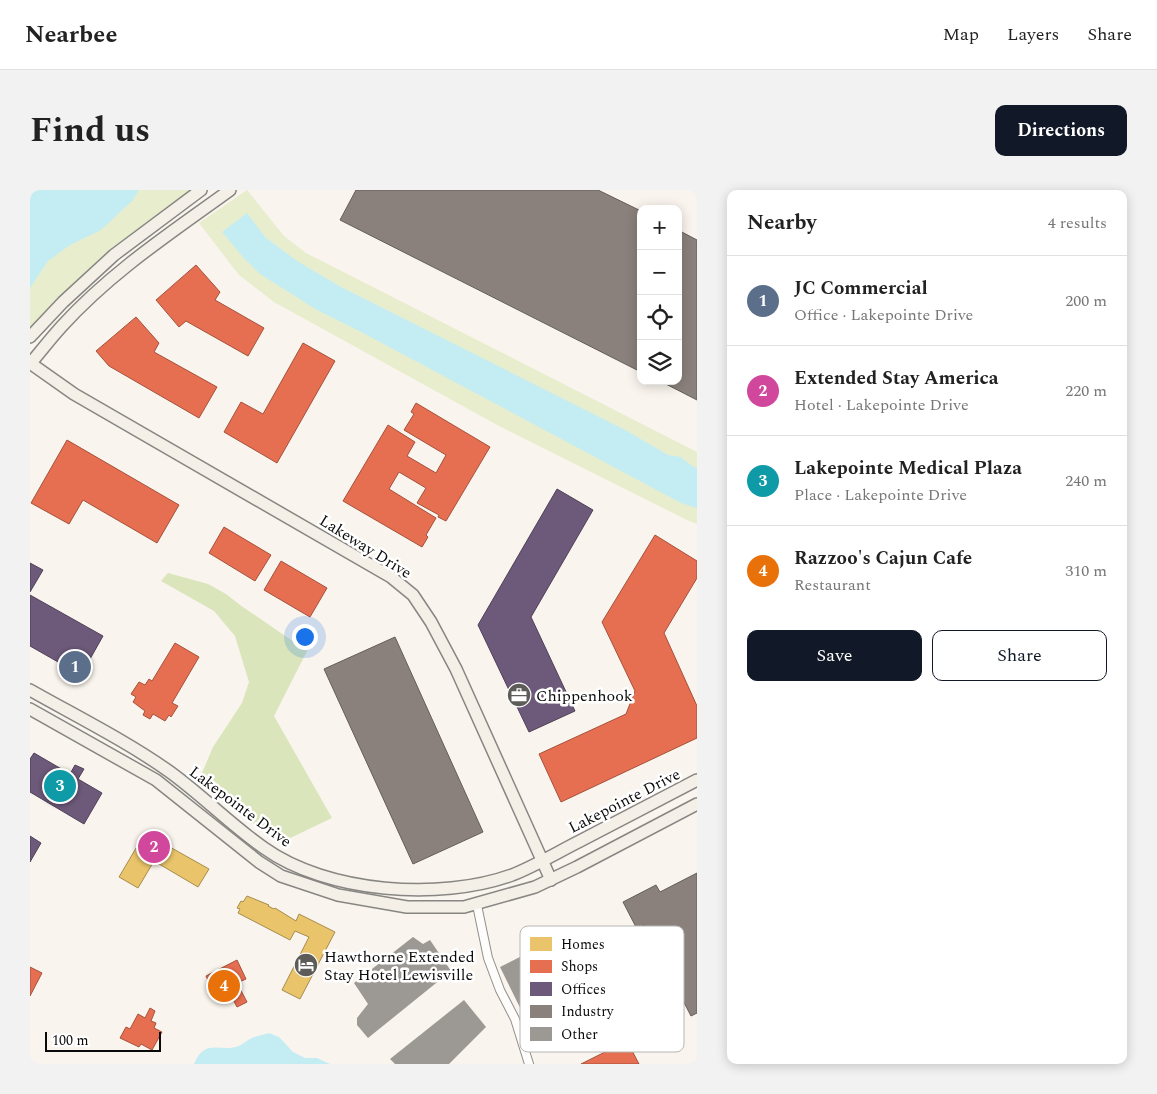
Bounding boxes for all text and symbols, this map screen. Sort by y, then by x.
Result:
text: Nearbee [25,17,117,53]
text: Map [943,21,979,48]
text: Layers [1007,21,1059,48]
text: Share [1087,21,1132,48]
text: Find us [30,104,150,157]
button: Directions [995,105,1127,156]
map controls [637,205,682,385]
button: + [637,205,682,250]
text: Nearby [747,207,817,239]
text: 4 results [1048,211,1107,235]
button: − [637,250,682,295]
text: JC Commercial [794,274,928,303]
text: 1 [759,289,767,313]
text: 200 m [1065,289,1107,313]
button: locate [637,295,682,340]
text: Office · Lakepointe Drive [794,303,973,327]
button: layers [637,340,682,385]
text: Extended Stay America [794,364,999,393]
text: 2 [759,379,767,403]
text: 220 m [1065,379,1107,403]
text: Hotel · Lakepointe Drive [794,393,969,417]
text: Lakepointe Medical Plaza [794,454,1022,483]
text: 3 [759,469,767,493]
text: 240 m [1065,469,1107,493]
text: Place · Lakepointe Drive [794,483,967,507]
street label: Lakeway Drive [315,509,416,585]
text: Razzoo's Cajun Cafe [794,544,972,573]
text: 4 [759,559,767,583]
text: 310 m [1065,559,1107,583]
text: Restaurant [794,573,871,597]
your location [292,624,318,650]
button: Save [747,630,922,681]
button: Share [932,630,1107,681]
pin: 1 [59,648,91,686]
office icon: Chippenhook [506,682,532,708]
place label: Chippenhook [536,684,633,708]
street label: Lakepointe Drive [184,760,297,853]
street label: Lakepointe Drive [564,762,685,839]
pin: 3 [44,767,76,805]
pin: 2 [138,828,170,866]
legend [520,926,684,1052]
text: Homes [561,934,605,955]
place label: Hawthorne Extended Stay Hotel Lewisville [324,945,475,987]
hotel icon: Hawthorne Extended Stay Hotel Lewisville [293,952,319,978]
text: Shops [561,956,598,977]
pin: 4 [208,967,240,1005]
text: Offices [561,979,606,1000]
text: Industry [561,1001,615,1022]
text: Other [561,1024,598,1045]
scale bar [45,1029,161,1052]
text: 100 m [52,1030,89,1051]

